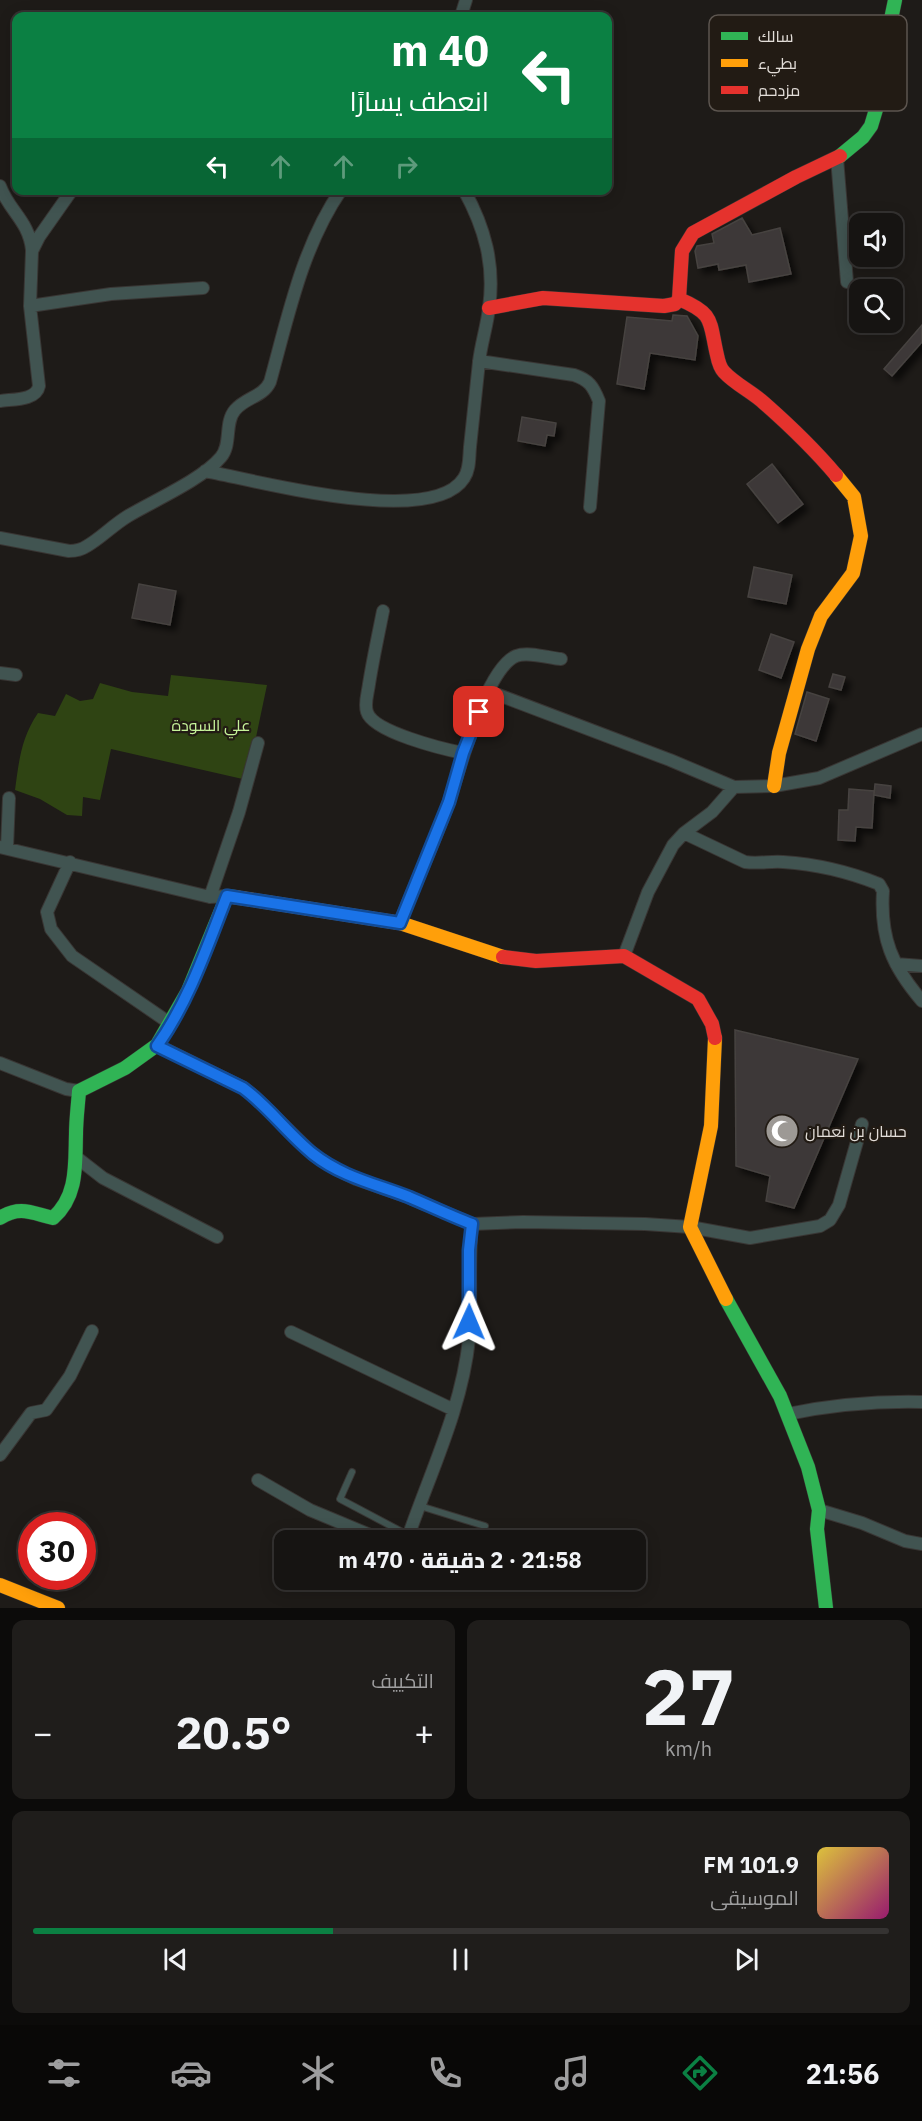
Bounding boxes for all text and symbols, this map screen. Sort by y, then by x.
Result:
legend [709,15,907,111]
text: 40 m [391,23,489,78]
text: سالك [758,26,793,46]
icon: left [510,36,588,114]
text: بطيء [758,53,797,77]
text: مزدحم [758,80,800,102]
text: انعطف يسارًا [350,83,489,118]
icon: left [201,150,234,183]
icon: ahead [264,150,297,183]
icon: ahead [327,150,360,183]
icon: right [390,150,423,183]
map controls [849,213,903,333]
button: sound [849,213,903,267]
button: search [849,279,903,333]
pin [453,686,504,737]
icon: arrive [462,695,495,728]
park label: علي السودة [172,715,250,739]
mosque icon: حسان بن نعمان [764,1113,800,1149]
place label: حسان بن نعمان [805,1121,907,1142]
position arrow [437,1290,501,1354]
speed limit sign: 30 [18,1512,96,1590]
text: 21:58 · 2 دقيقة · 470 m [338,1545,582,1574]
text: 27 [642,1645,735,1746]
text: التكييف [371,1667,434,1694]
text: 20.5° [175,1703,292,1761]
text: − [33,1711,53,1754]
text: + [414,1711,434,1754]
text: km/h [665,1735,712,1762]
text: 101.9 FM [703,1850,799,1879]
text: الموسيقى [710,1884,799,1911]
icon: previous [159,1943,192,1976]
icon: pause [444,1943,477,1976]
icon: next [730,1943,763,1976]
icon: filters [43,2052,85,2094]
icon: car [170,2052,212,2094]
icon: climate [297,2052,339,2094]
icon: phone [424,2052,466,2094]
icon: music [551,2052,593,2094]
icon: directions [679,2052,721,2094]
text: 21:56 [806,2056,879,2091]

